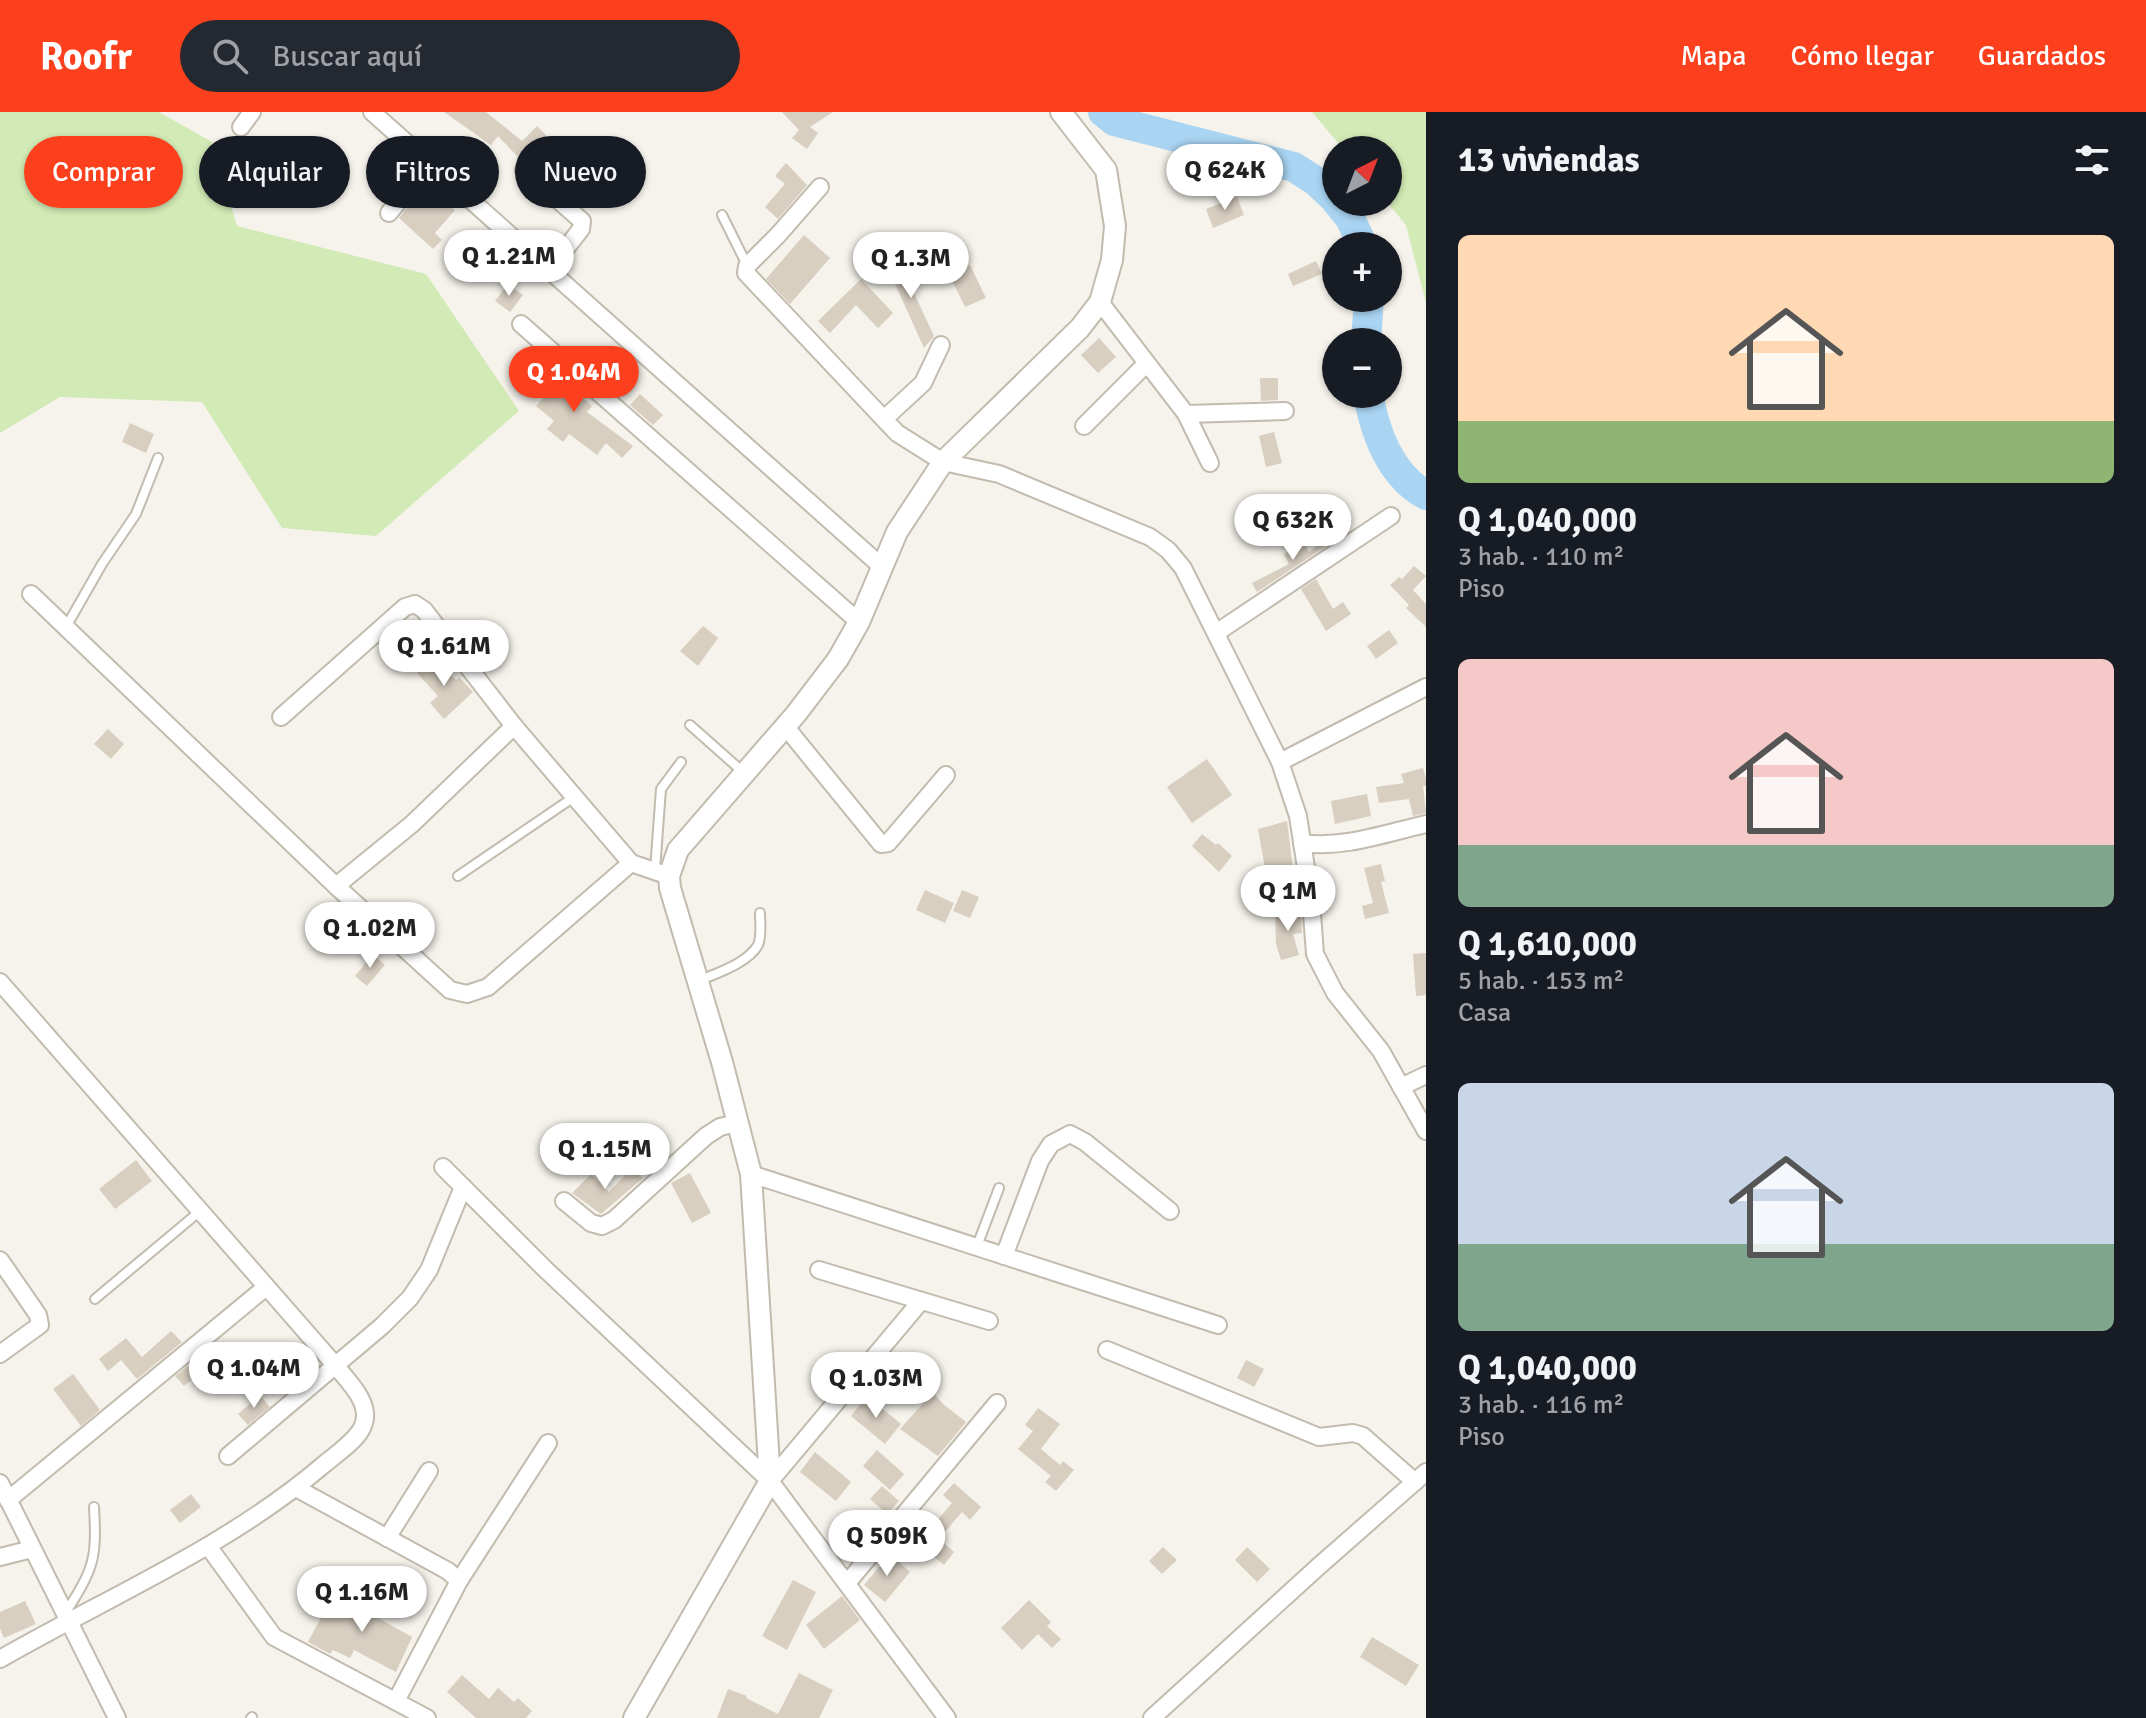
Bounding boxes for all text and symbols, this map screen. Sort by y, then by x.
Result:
search box [180,20,740,92]
text: Roofr [40,33,132,80]
icon: search [208,34,252,78]
text: Buscar aquí [272,38,422,75]
text: Mapa [1681,39,1746,73]
text: Cómo llegar [1790,39,1934,73]
text: Guardados [1978,39,2106,73]
chip: Comprar [24,136,183,208]
chip: Alquilar [199,136,350,208]
chip: Filtros [366,136,499,208]
chip: Nuevo [515,136,646,208]
north arrow [1322,136,1402,216]
map controls [1322,136,1402,408]
icon: filters [2070,138,2114,182]
text: 13 viviendas [1458,139,1640,181]
pin: Q 624K [1160,144,1290,212]
text: Q 624K [1184,154,1266,186]
pin: Q 1.21M [435,230,583,298]
pin: Q 1.3M [846,232,976,300]
button: + [1322,232,1402,312]
text: Q 1.21M [462,240,556,272]
text: Q 1.3M [871,242,951,274]
icon: home [1714,287,1858,431]
button: − [1322,328,1402,408]
pin: Q 1.04M [500,346,648,414]
text: Q 1.04M [527,356,621,388]
pin: Q 632K [1228,494,1358,562]
text: Q 1,040,000 [1458,499,1637,541]
text: Q 632K [1252,504,1334,536]
text: 3 hab. · 110 m² [1458,541,1625,573]
text: Piso [1458,573,1505,605]
pin: Q 1.61M [370,620,518,688]
text: Q 1.61M [397,630,491,662]
icon: home [1714,711,1858,855]
pin: Q 1M [1241,865,1335,933]
text: Q 1M [1259,875,1317,907]
pin: Q 1.02M [296,902,444,970]
text: Q 1.02M [323,912,417,944]
text: Q 1,610,000 [1458,923,1637,965]
text: 5 hab. · 153 m² [1458,965,1625,997]
text: Casa [1458,997,1511,1029]
pin: Q 1.15M [531,1123,679,1191]
text: Q 1.15M [558,1133,652,1165]
icon: home [1714,1135,1858,1279]
pin: Q 1.04M [180,1342,328,1410]
text: Q 1,040,000 [1458,1347,1637,1389]
text: Q 1.04M [207,1352,301,1384]
pin: Q 1.03M [802,1352,950,1420]
text: Q 1.03M [829,1362,923,1394]
text: 3 hab. · 116 m² [1458,1389,1625,1421]
text: Piso [1458,1421,1505,1453]
pin: Q 509K [822,1510,952,1578]
text: Q 509K [846,1520,928,1552]
pin: Q 1.16M [288,1566,436,1634]
text: Q 1.16M [315,1576,409,1608]

